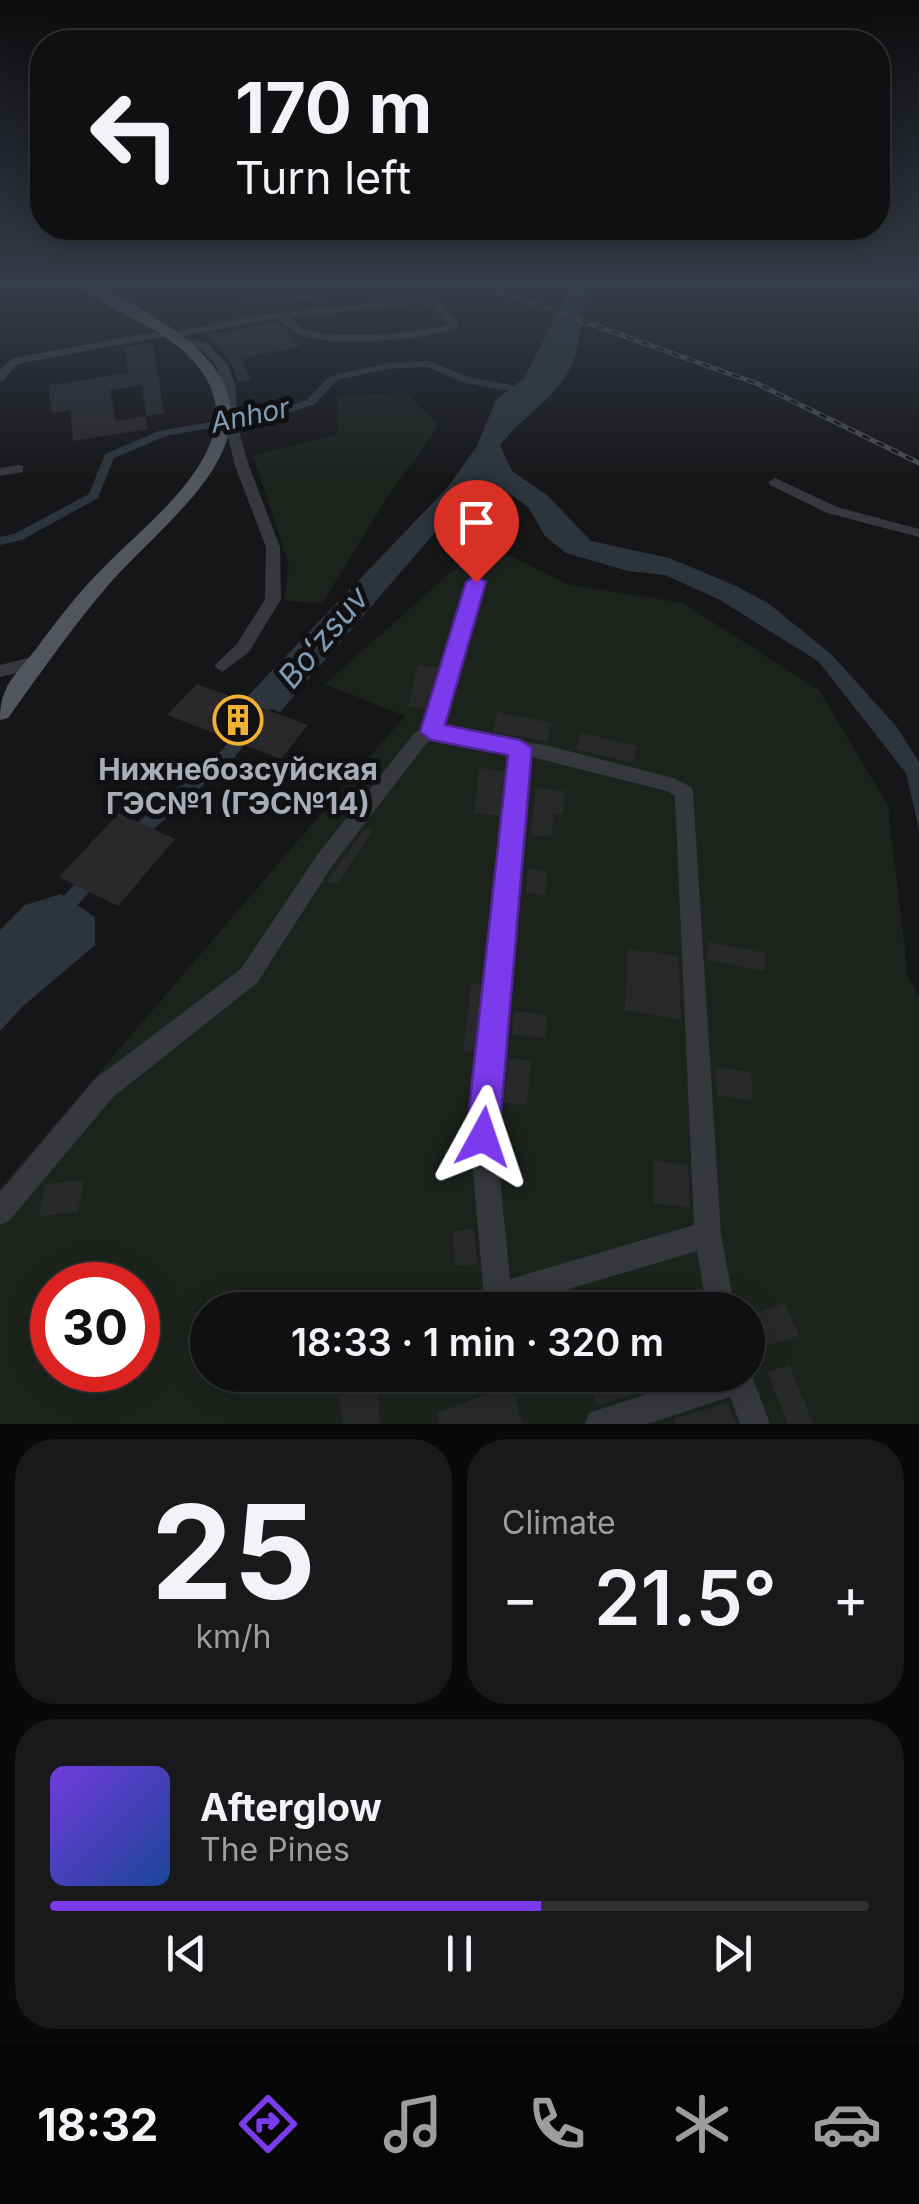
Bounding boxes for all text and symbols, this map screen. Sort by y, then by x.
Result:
text: 170 m [235,65,432,150]
icon: left [70,70,200,200]
text: Turn left [235,150,411,205]
water label: Anhor [206,390,294,440]
pin [434,480,519,583]
icon: arrive [449,495,504,550]
water label: Boʻzsuv [269,578,377,696]
building icon: Нижнебозсуйская ГЭС№1 (ГЭС№14) [212,694,264,746]
place label: Нижнебозсуйская ГЭС№1 (ГЭС№14) [98,751,378,821]
position arrow [431,1085,535,1189]
speed limit sign: 30 [30,1262,160,1392]
text: 18:33 · 1 min · 320 m [291,1319,664,1365]
text: 25 [151,1473,316,1630]
text: Climate [502,1503,616,1542]
text: 21.5° [594,1552,777,1643]
text: − [502,1565,538,1631]
text: + [833,1565,869,1631]
text: km/h [195,1617,272,1656]
text: Afterglow [200,1784,382,1830]
text: The Pines [200,1830,350,1869]
icon: previous [159,1926,214,1981]
icon: pause [432,1926,487,1981]
icon: next [705,1926,760,1981]
icon: directions [233,2089,303,2159]
icon: music [378,2089,448,2159]
icon: phone [522,2089,592,2159]
icon: climate [667,2089,737,2159]
icon: car [812,2089,882,2159]
text: 18:32 [37,2097,158,2152]

